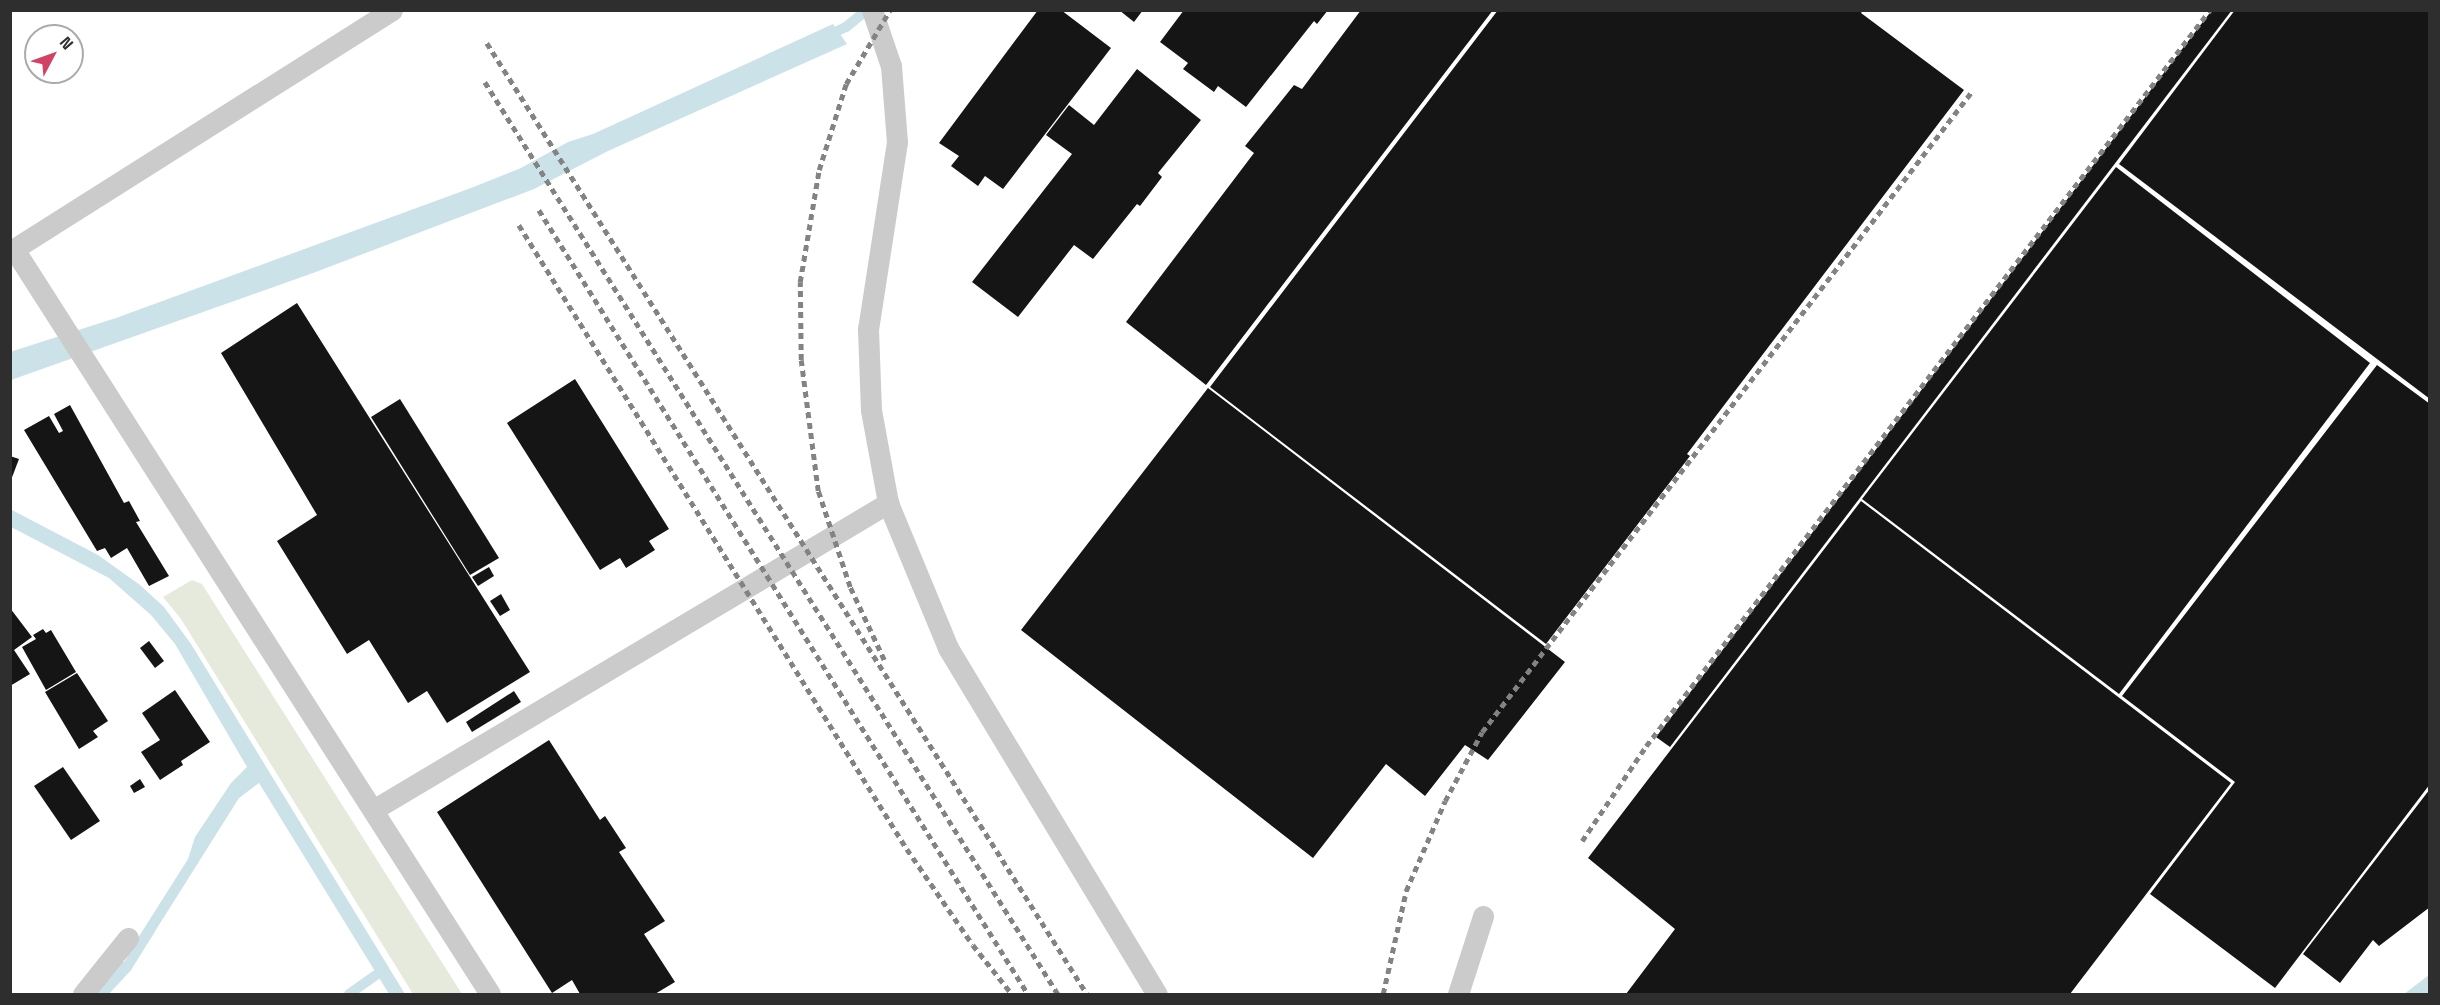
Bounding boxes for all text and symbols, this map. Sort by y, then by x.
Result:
north arrow [24,24,84,84]
text: N [55,32,78,54]

